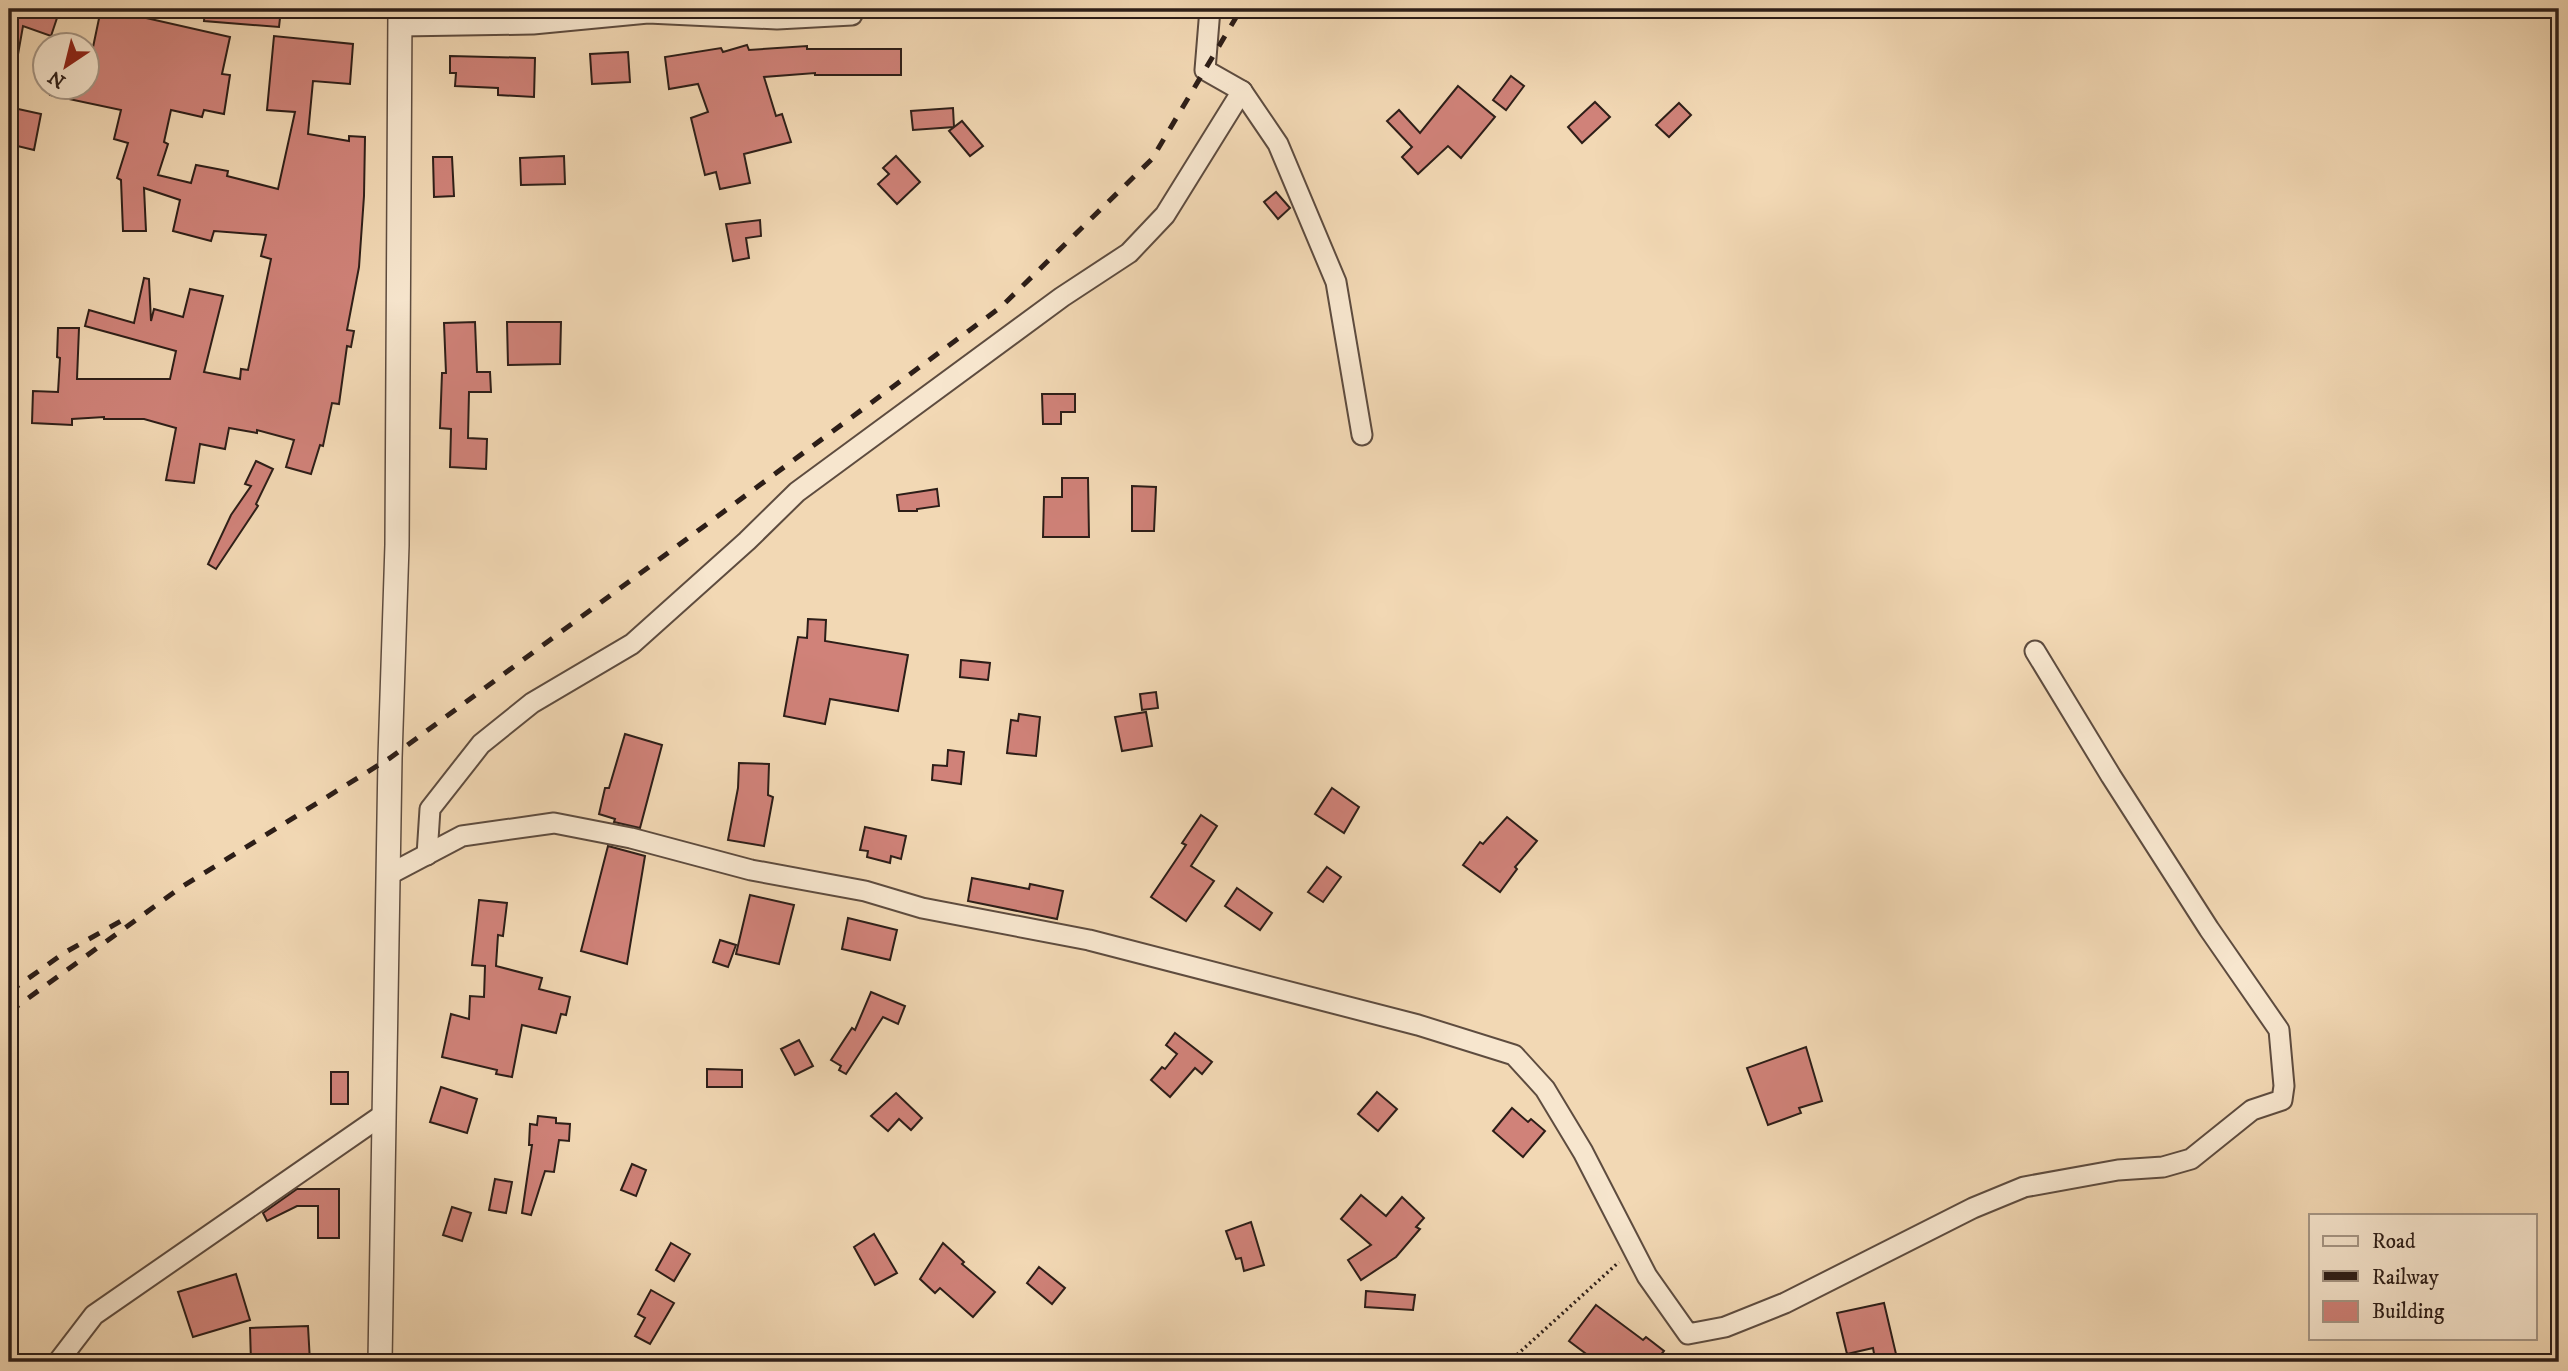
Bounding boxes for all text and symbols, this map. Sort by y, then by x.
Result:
north arrow [32,32,102,102]
text: N [44,65,70,93]
legend [2309,1214,2536,1340]
text: Road [2372,1229,2416,1255]
text: Railway [2372,1265,2440,1291]
text: Building [2372,1299,2445,1325]

